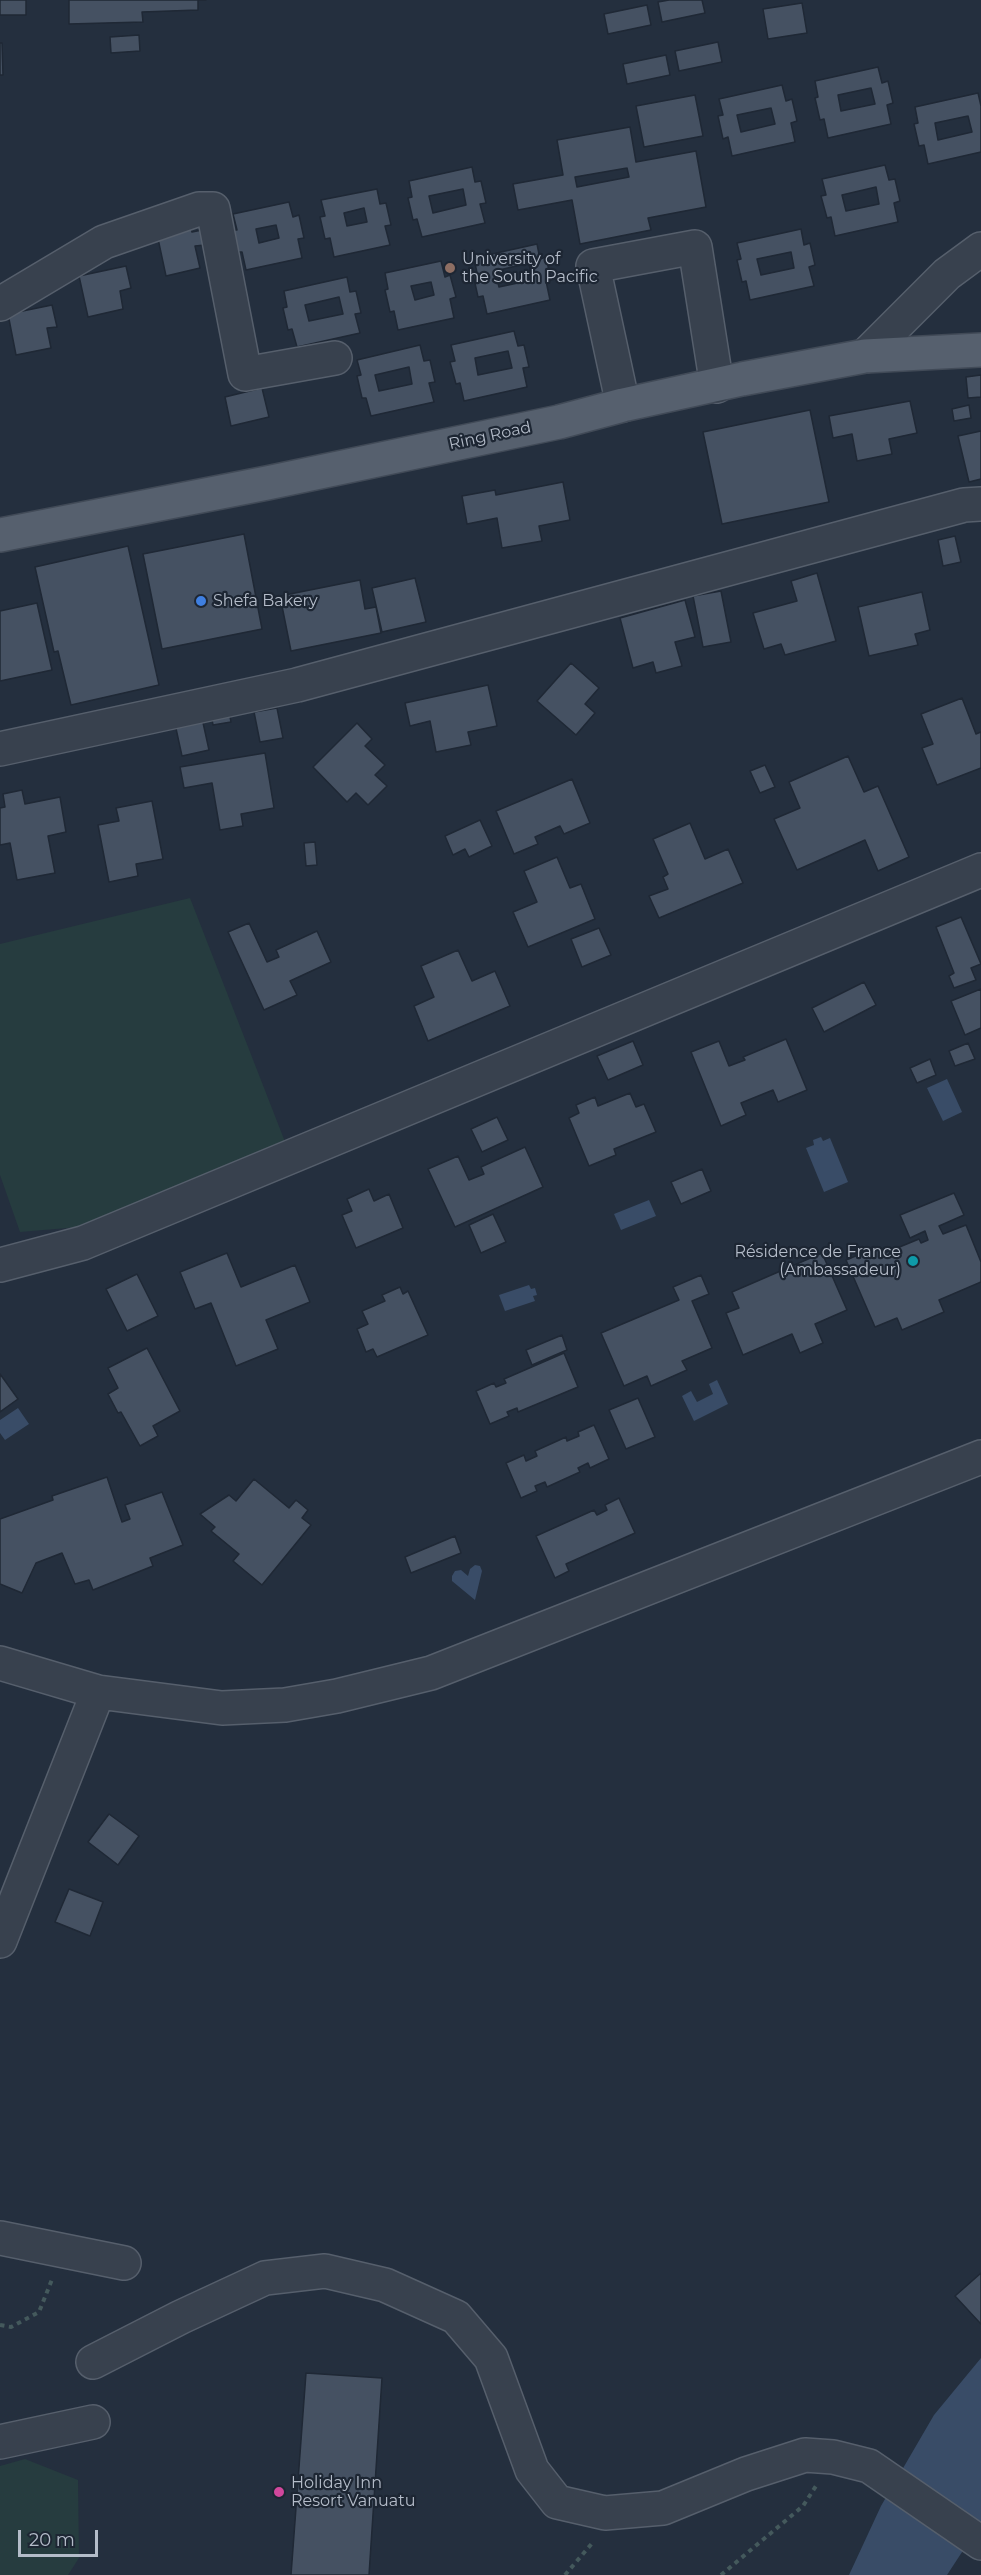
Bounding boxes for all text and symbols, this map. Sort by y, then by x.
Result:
place label: University of the South Pacific [462,249,598,287]
marker: University of the South Pacific [443,261,457,275]
street label: Ring Road [447,418,533,454]
place label: Shefa Bakery [213,591,318,611]
marker: Shefa Bakery [194,594,208,608]
place label: Résidence de France (Ambassadeur) [734,1242,901,1280]
marker: Résidence de France (Ambassadeur) [906,1254,920,1268]
place label: Holiday Inn Resort Vanuatu [291,2473,415,2511]
marker: Holiday Inn Resort Vanuatu [272,2485,286,2499]
scale bar [21,2518,100,2556]
text: 20 m [29,2529,75,2551]

